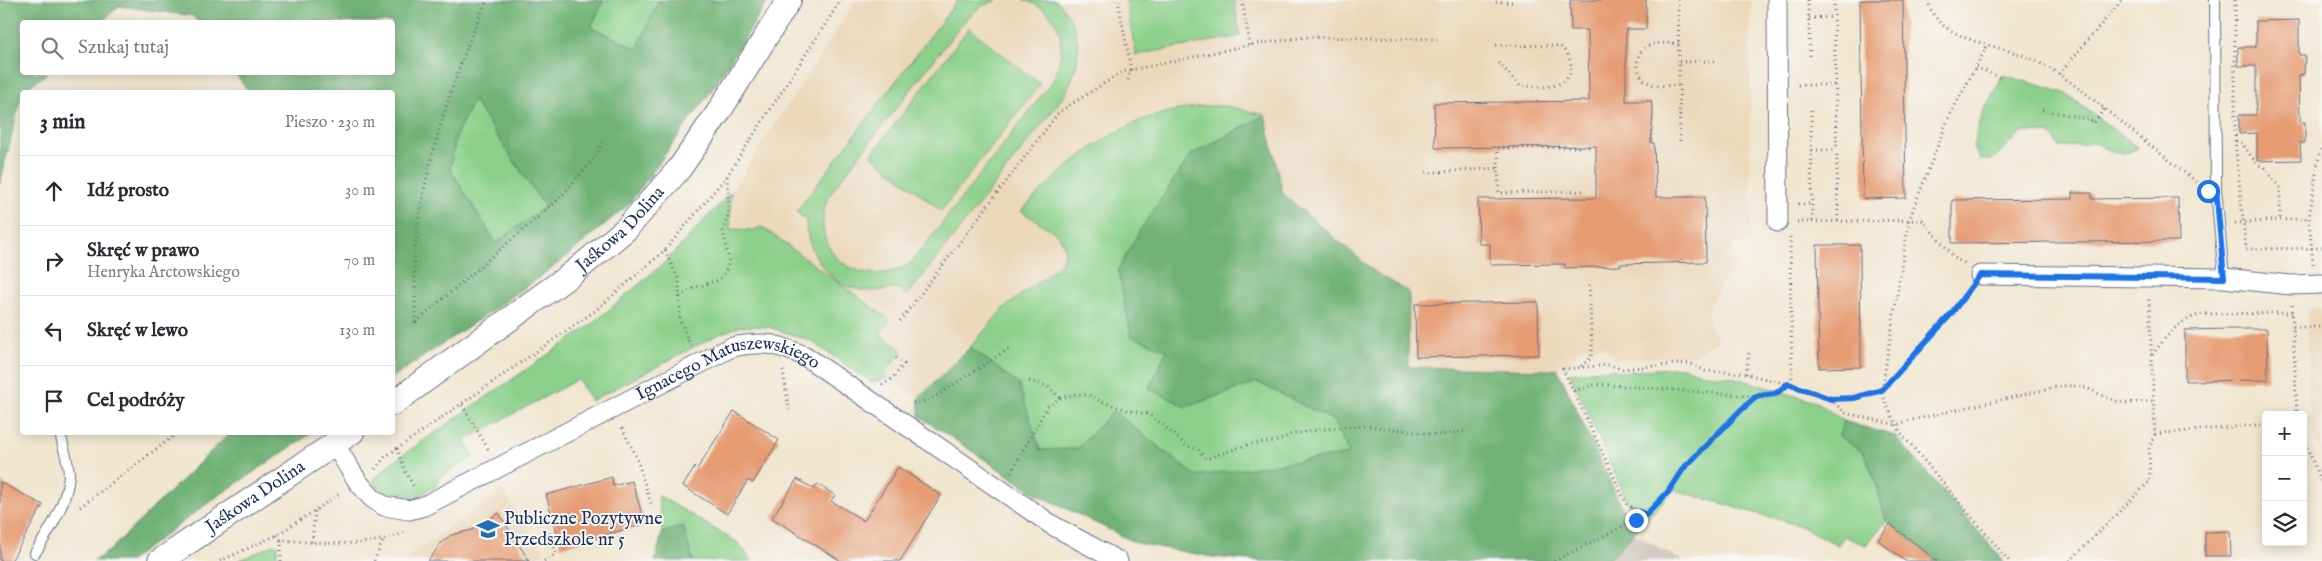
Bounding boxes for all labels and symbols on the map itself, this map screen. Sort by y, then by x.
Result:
route start [2197,180,2220,203]
street label: Jaśkowa Dolina [570,181,670,279]
street label: Ignacego Matuszewskiego [632,332,825,406]
street label: Jaśkowa Dolina [200,455,310,540]
place label: Publiczne Pozytywne Przedszkole nr 5 [504,508,662,552]
route end [1625,509,1648,532]
school or university icon: Publiczne Pozytywne Przedszkole nr 5 [475,516,501,542]

